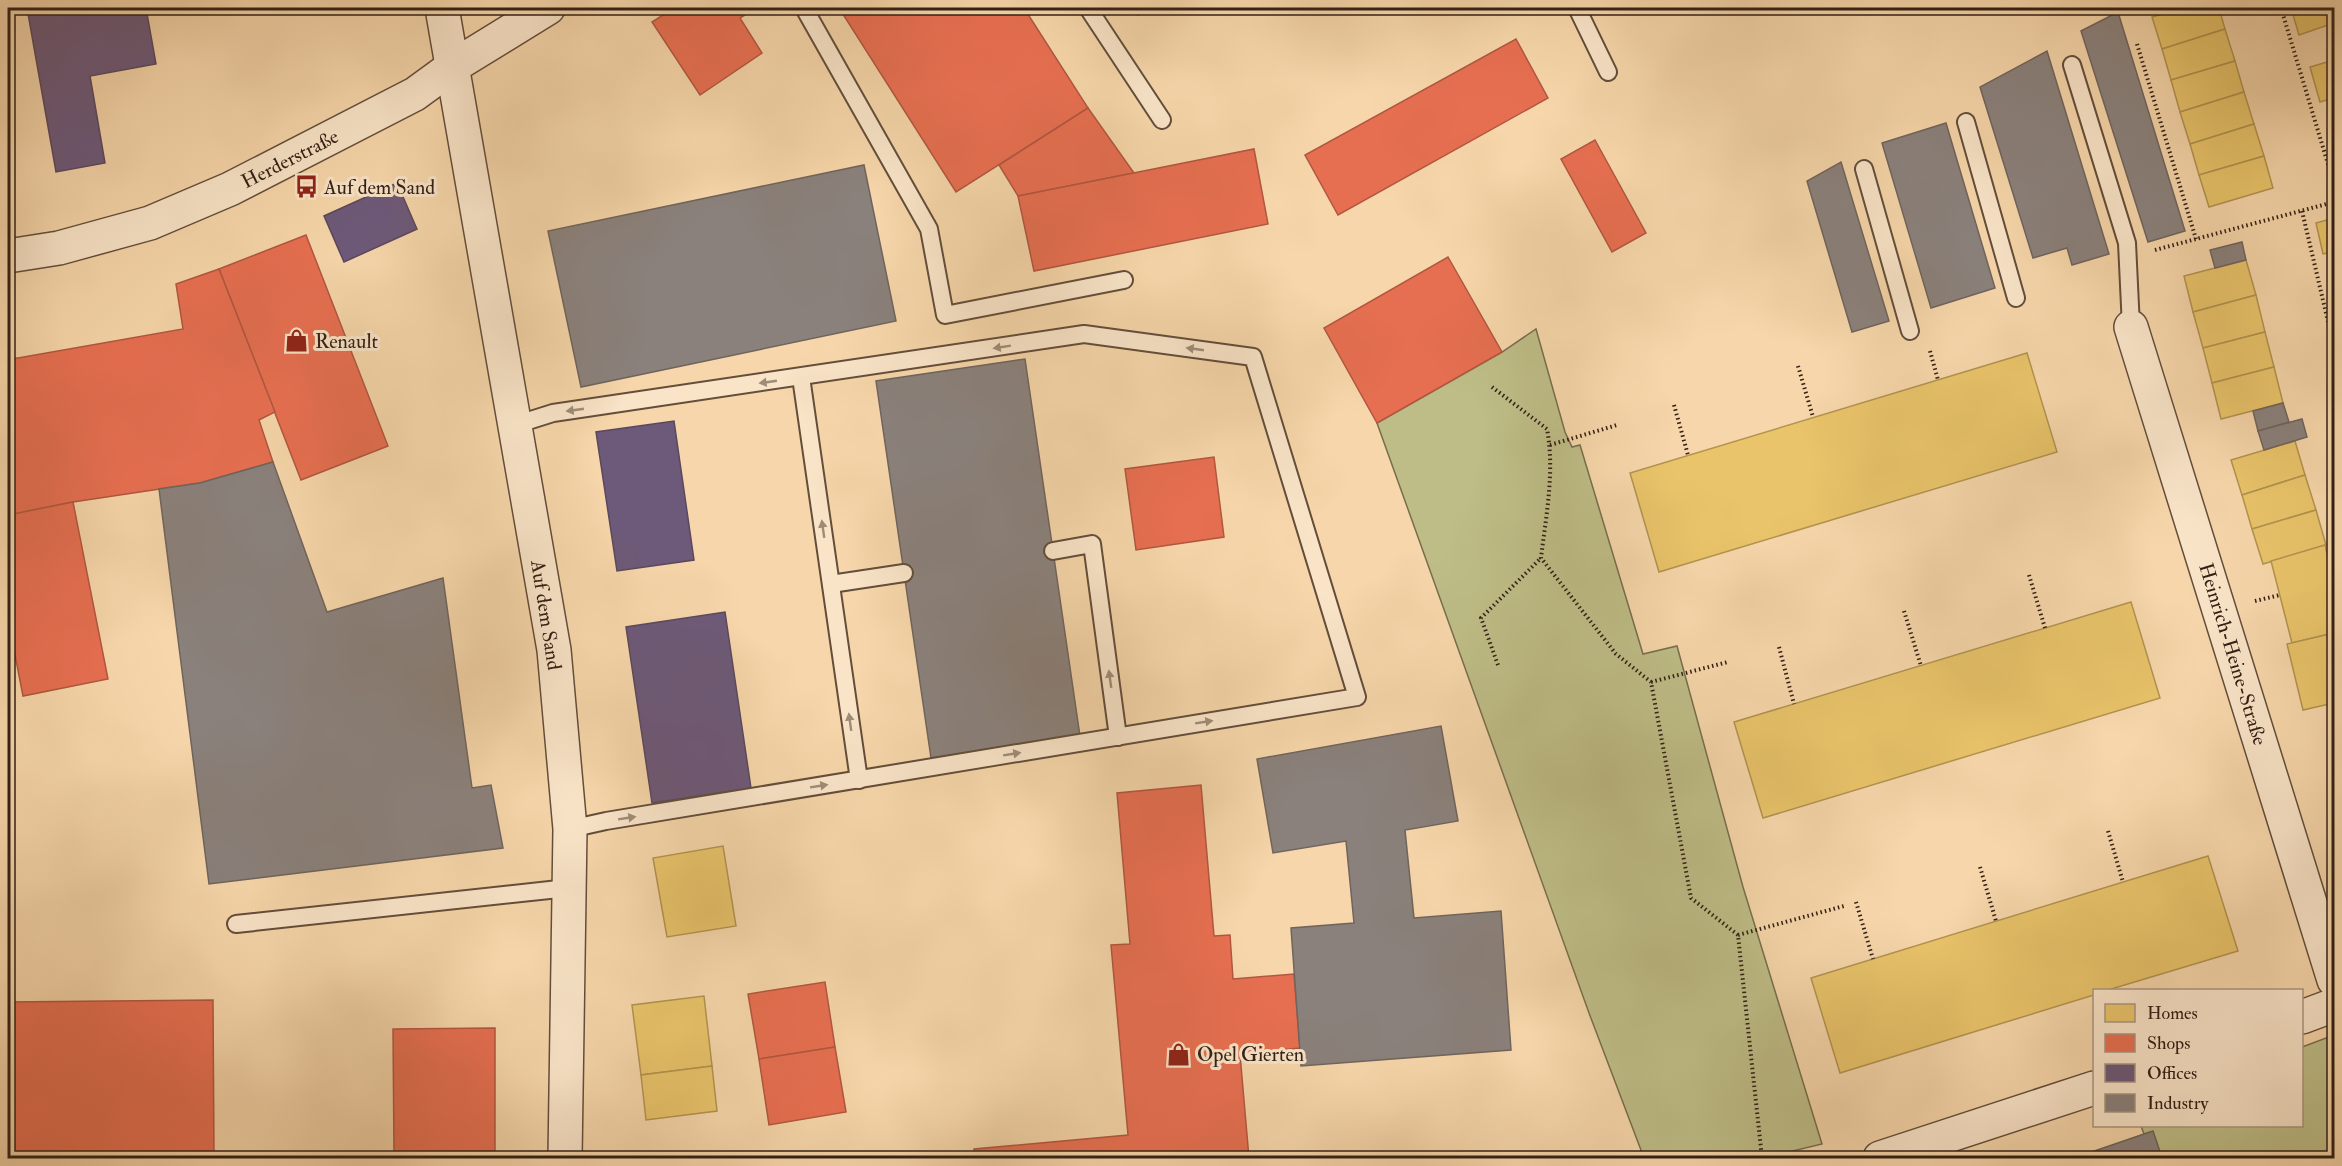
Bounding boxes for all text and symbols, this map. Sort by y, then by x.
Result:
street label: Herderstraße [237,124,343,194]
bus stop icon: Auf dem Sand [293,174,319,200]
place label: Auf dem Sand [323,175,435,200]
shop icon: Renault [284,328,310,354]
place label: Renault [315,329,378,354]
one-way arrow [993,342,1012,351]
one-way arrow [1186,344,1205,354]
one-way arrow [758,378,777,387]
one-way arrow [565,405,584,414]
one-way arrow [818,519,827,538]
street label: Auf dem Sand [525,557,567,672]
street label: Heinrich-Heine-Straße [2193,560,2273,748]
one-way arrow [1106,669,1115,688]
one-way arrow [846,712,855,731]
one-way arrow [1195,718,1214,727]
one-way arrow [1002,750,1021,759]
one-way arrow [810,782,829,791]
one-way arrow [618,813,637,822]
legend [2093,989,2303,1127]
text: Homes [2147,1002,2198,1025]
text: Shops [2147,1032,2190,1055]
shop icon: Opel Gierten [1166,1041,1192,1067]
place label: Opel Gierten [1197,1042,1304,1068]
text: Offices [2147,1062,2197,1085]
text: Industry [2147,1092,2209,1115]

